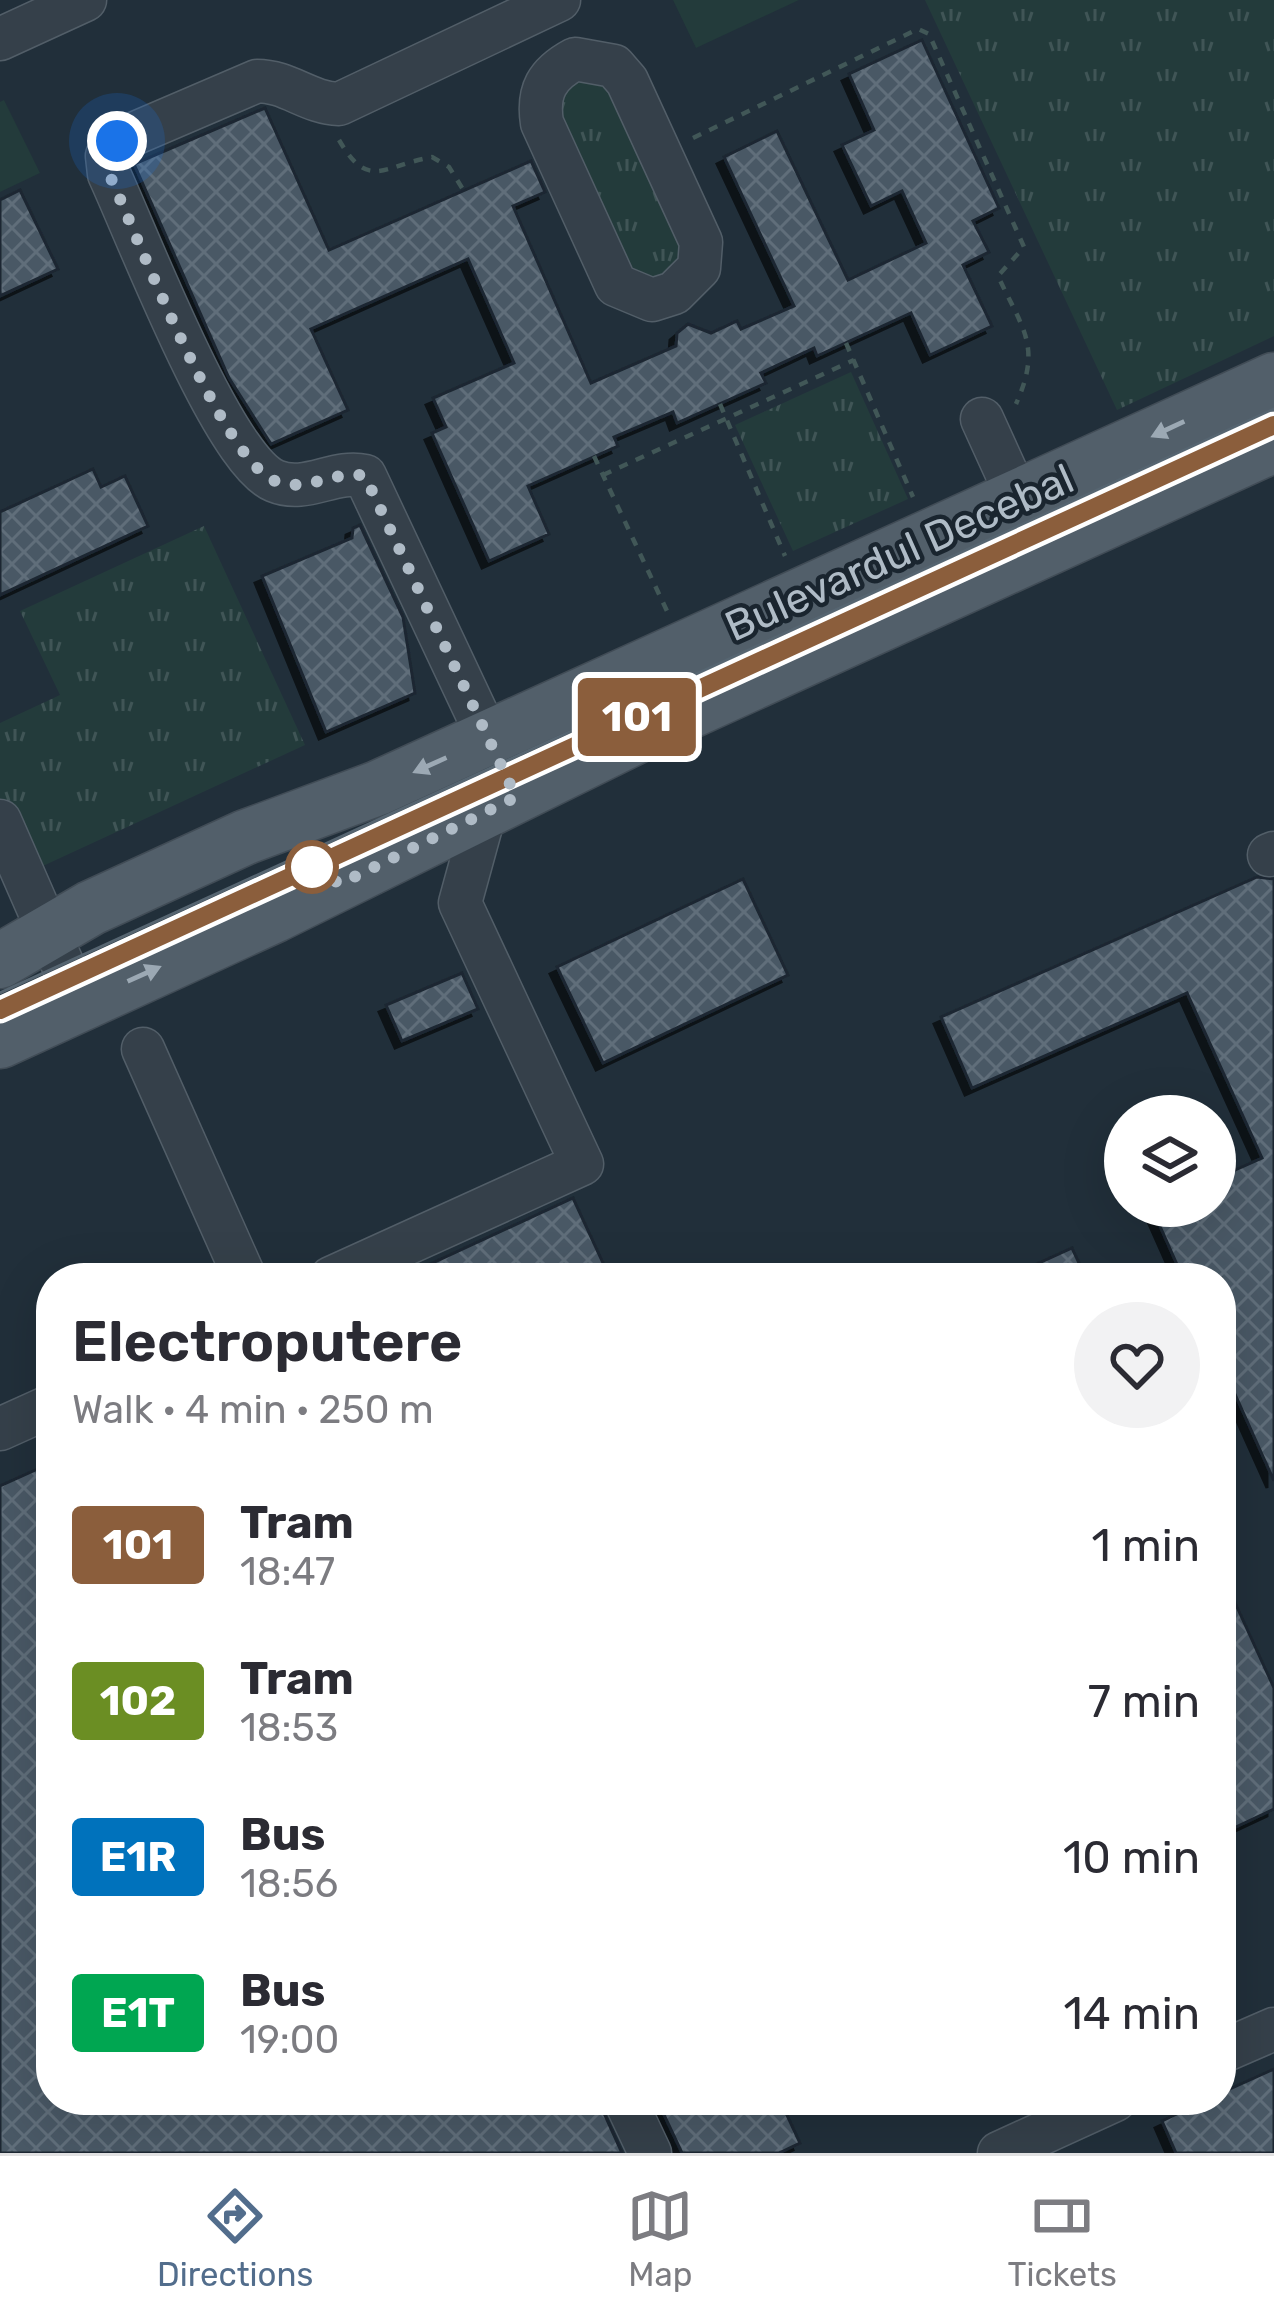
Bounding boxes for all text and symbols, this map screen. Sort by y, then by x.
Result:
your location [87,111,147,171]
one-way arrow [1150,419,1185,439]
street label: Bulevardul Decebal [718,454,1081,652]
line badge: 101 [568,678,706,756]
text: 101 [602,692,672,742]
one-way arrow [412,755,447,775]
unlabelled marker [287,842,337,892]
one-way arrow [127,964,162,984]
map controls [1104,1095,1236,1227]
button: layers [1104,1095,1236,1227]
button: heart [1074,1302,1200,1428]
text: Electroputere [72,1308,462,1375]
text: Walk · 4 min · 250 m [72,1387,434,1433]
text: Tram [240,1496,354,1549]
text: 1 min [1092,1519,1200,1572]
text: 101 [103,1520,173,1570]
text: 18:47 [240,1549,335,1595]
text: Tram [240,1652,354,1705]
text: 7 min [1088,1675,1200,1728]
text: 102 [100,1676,176,1726]
text: 18:53 [240,1705,338,1751]
text: Bus [240,1808,325,1861]
text: 10 min [1063,1831,1200,1884]
text: E1R [100,1832,176,1882]
text: 18:56 [240,1861,338,1907]
text: Bus [240,1964,325,2017]
text: 14 min [1064,1987,1200,2040]
text: E1T [101,1988,175,2038]
text: 19:00 [240,2017,339,2063]
tab: Directions [157,2183,313,2294]
tab: Map [627,2183,693,2294]
tab: Tickets [1007,2183,1117,2294]

